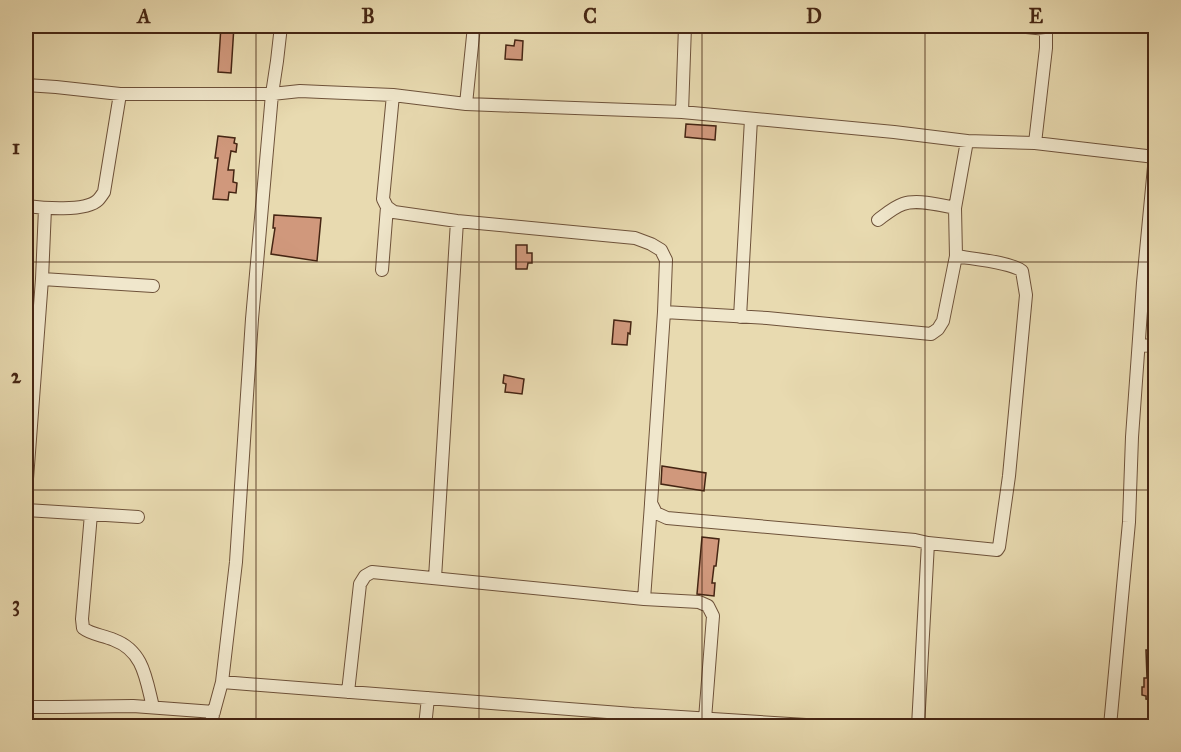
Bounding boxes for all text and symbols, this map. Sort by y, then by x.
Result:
text: A [135,4,151,28]
text: B [361,4,375,28]
text: C [583,4,597,28]
text: D [806,4,822,28]
text: E [1029,4,1044,28]
text: 1 [12,135,20,159]
text: 2 [11,364,22,388]
text: 3 [12,592,20,617]

